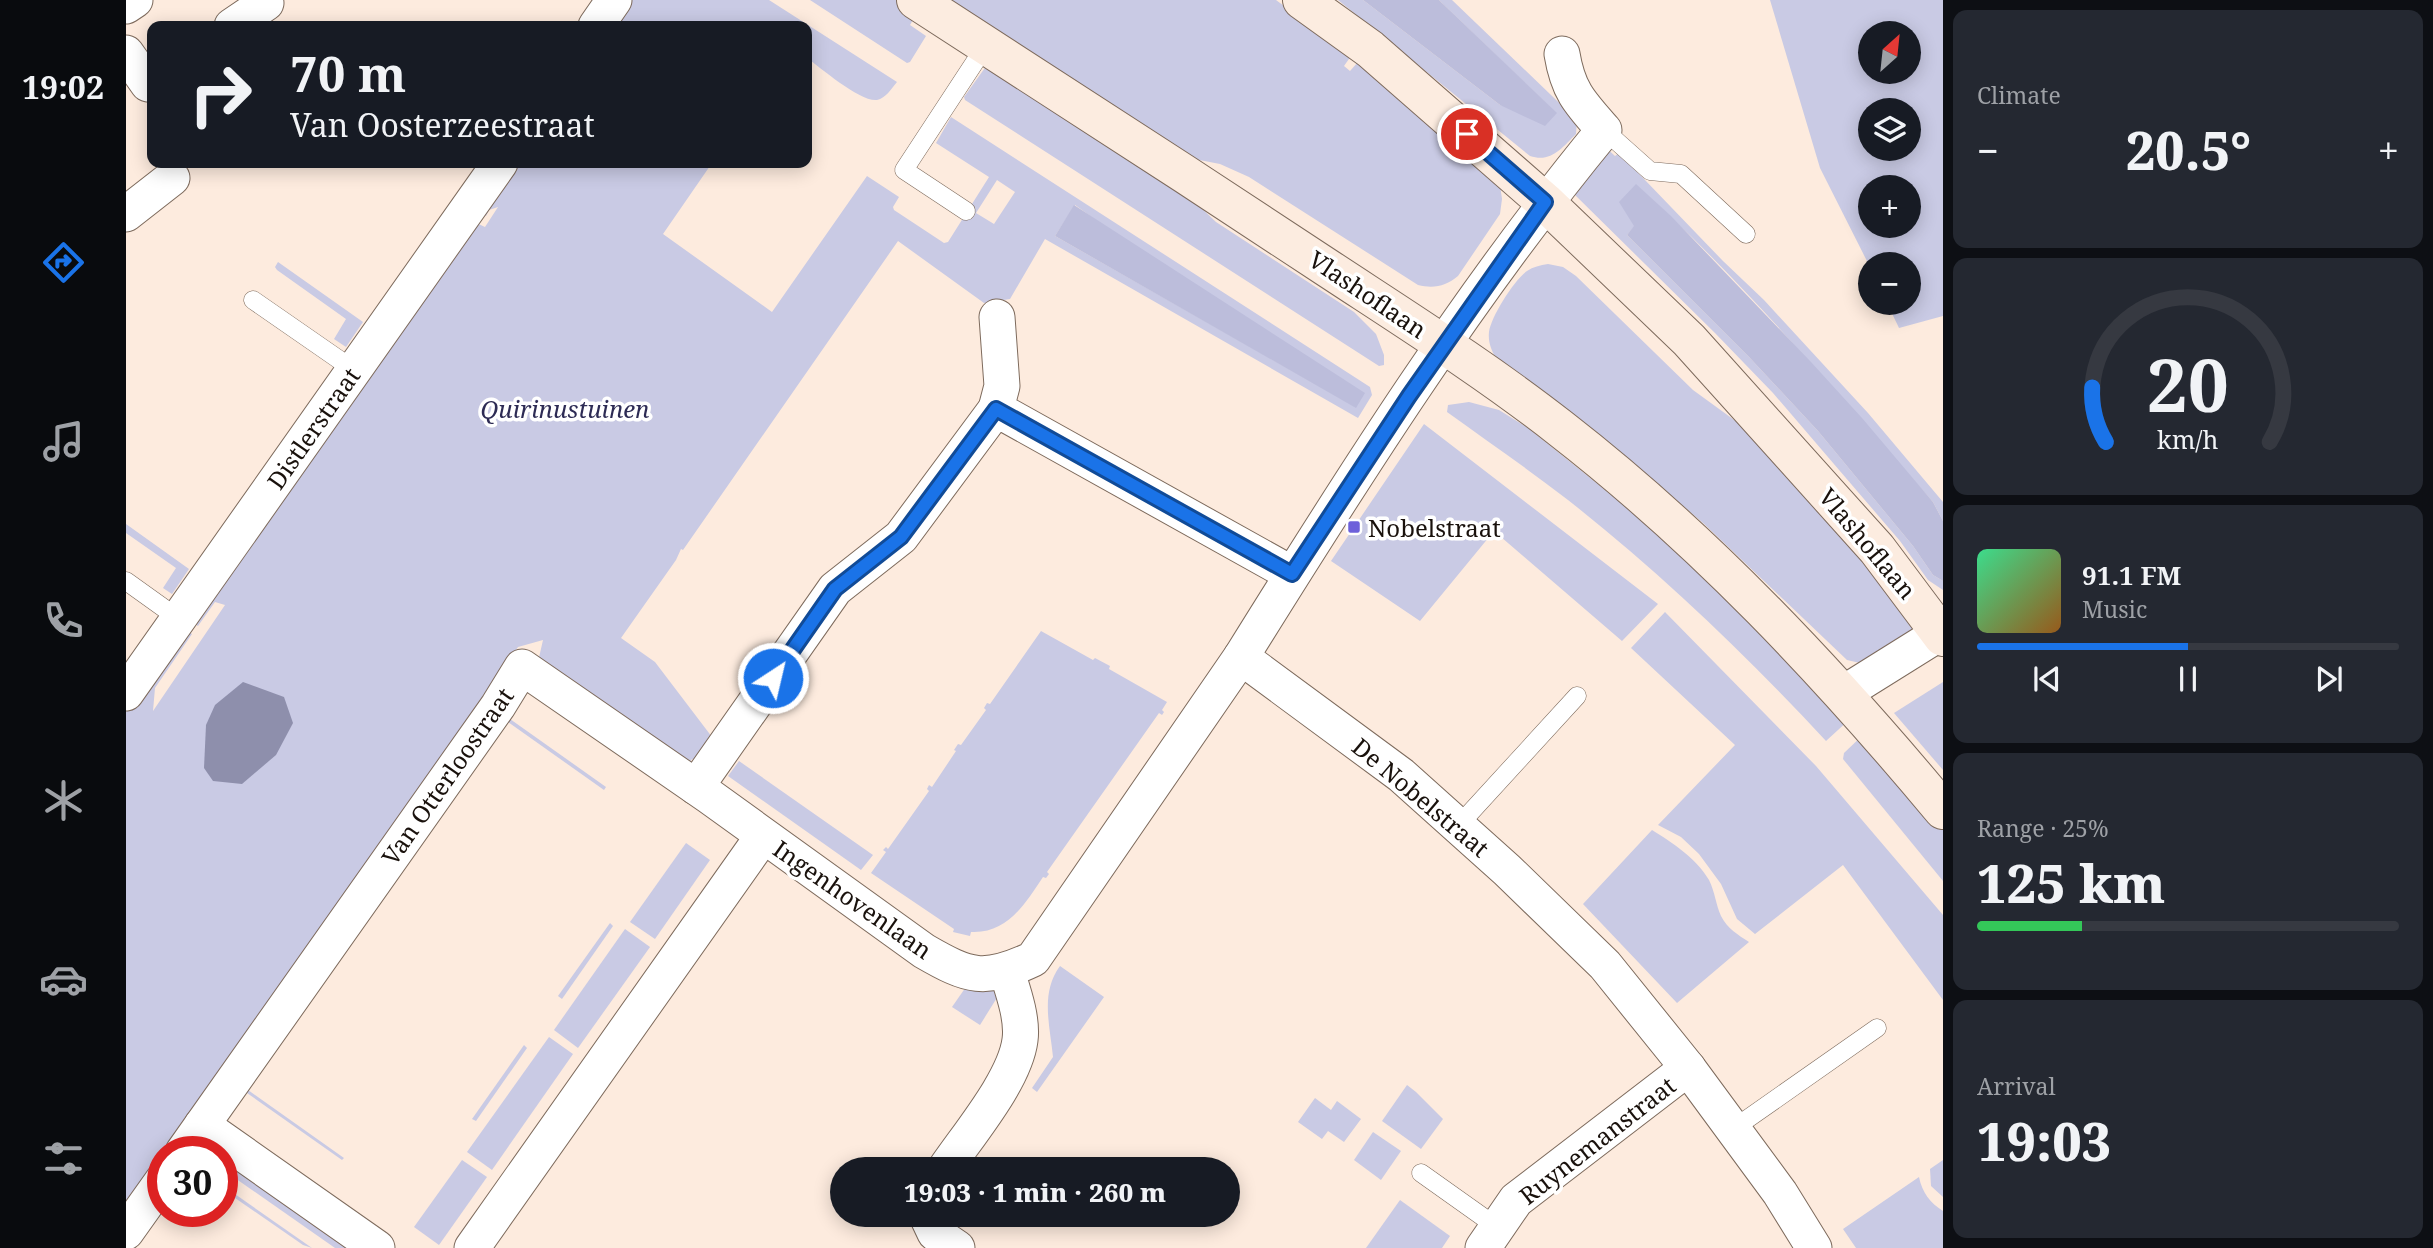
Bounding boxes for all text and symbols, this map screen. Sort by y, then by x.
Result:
north arrow [1858,21,1922,84]
map controls [1858,21,1921,315]
text: 70 m [290,40,406,106]
icon: right [175,49,266,140]
text: 19:02 [22,65,104,108]
text: Climate [1977,79,2061,111]
button: layers [1858,98,1921,161]
text: Van Oosterzeestraat [290,103,595,146]
pin [1437,104,1497,164]
text: 20.5° [2126,114,2251,185]
icon: arrive [1448,115,1486,153]
text: − [1977,124,1999,176]
text: + [2378,124,2399,176]
button: + [1858,175,1921,238]
icon: directions [39,238,88,287]
street label: Vlashoflaan [1303,242,1433,346]
button: − [1858,252,1921,315]
text: 20 [2147,335,2229,434]
street label: Distlerstraat [259,361,367,495]
park label: Quirinustuinen [481,392,649,425]
icon: music [39,417,88,466]
text: km/h [2157,422,2219,456]
street label: Vlashoflaan [1812,481,1924,605]
place label: Nobelstraat [1368,511,1501,544]
marker: Nobelstraat [1346,519,1362,535]
text: 91.1 FM [2082,557,2181,593]
text: Music [2082,593,2147,625]
icon: phone [39,596,88,645]
position arrow [736,641,810,715]
icon: previous [2028,660,2066,698]
icon: pause [2169,660,2207,698]
icon: next [2310,660,2348,698]
street label: Van Otterloostraat [373,681,521,871]
street label: De Nobelstraat [1346,730,1496,864]
icon: climate [39,776,88,825]
text: Range · 25% [1977,812,2109,844]
street label: Ingenhovenlaan [767,832,939,966]
text: 125 km [1977,847,2165,918]
icon: car [39,955,88,1004]
street label: Ruynemanstraat [1512,1068,1682,1212]
text: Arrival [1977,1070,2056,1102]
text: 19:03 [1977,1105,2111,1176]
icon: filters [39,1134,88,1183]
speed limit sign: 30 [147,1136,238,1227]
text: 19:03 · 1 min · 260 m [904,1174,1166,1210]

